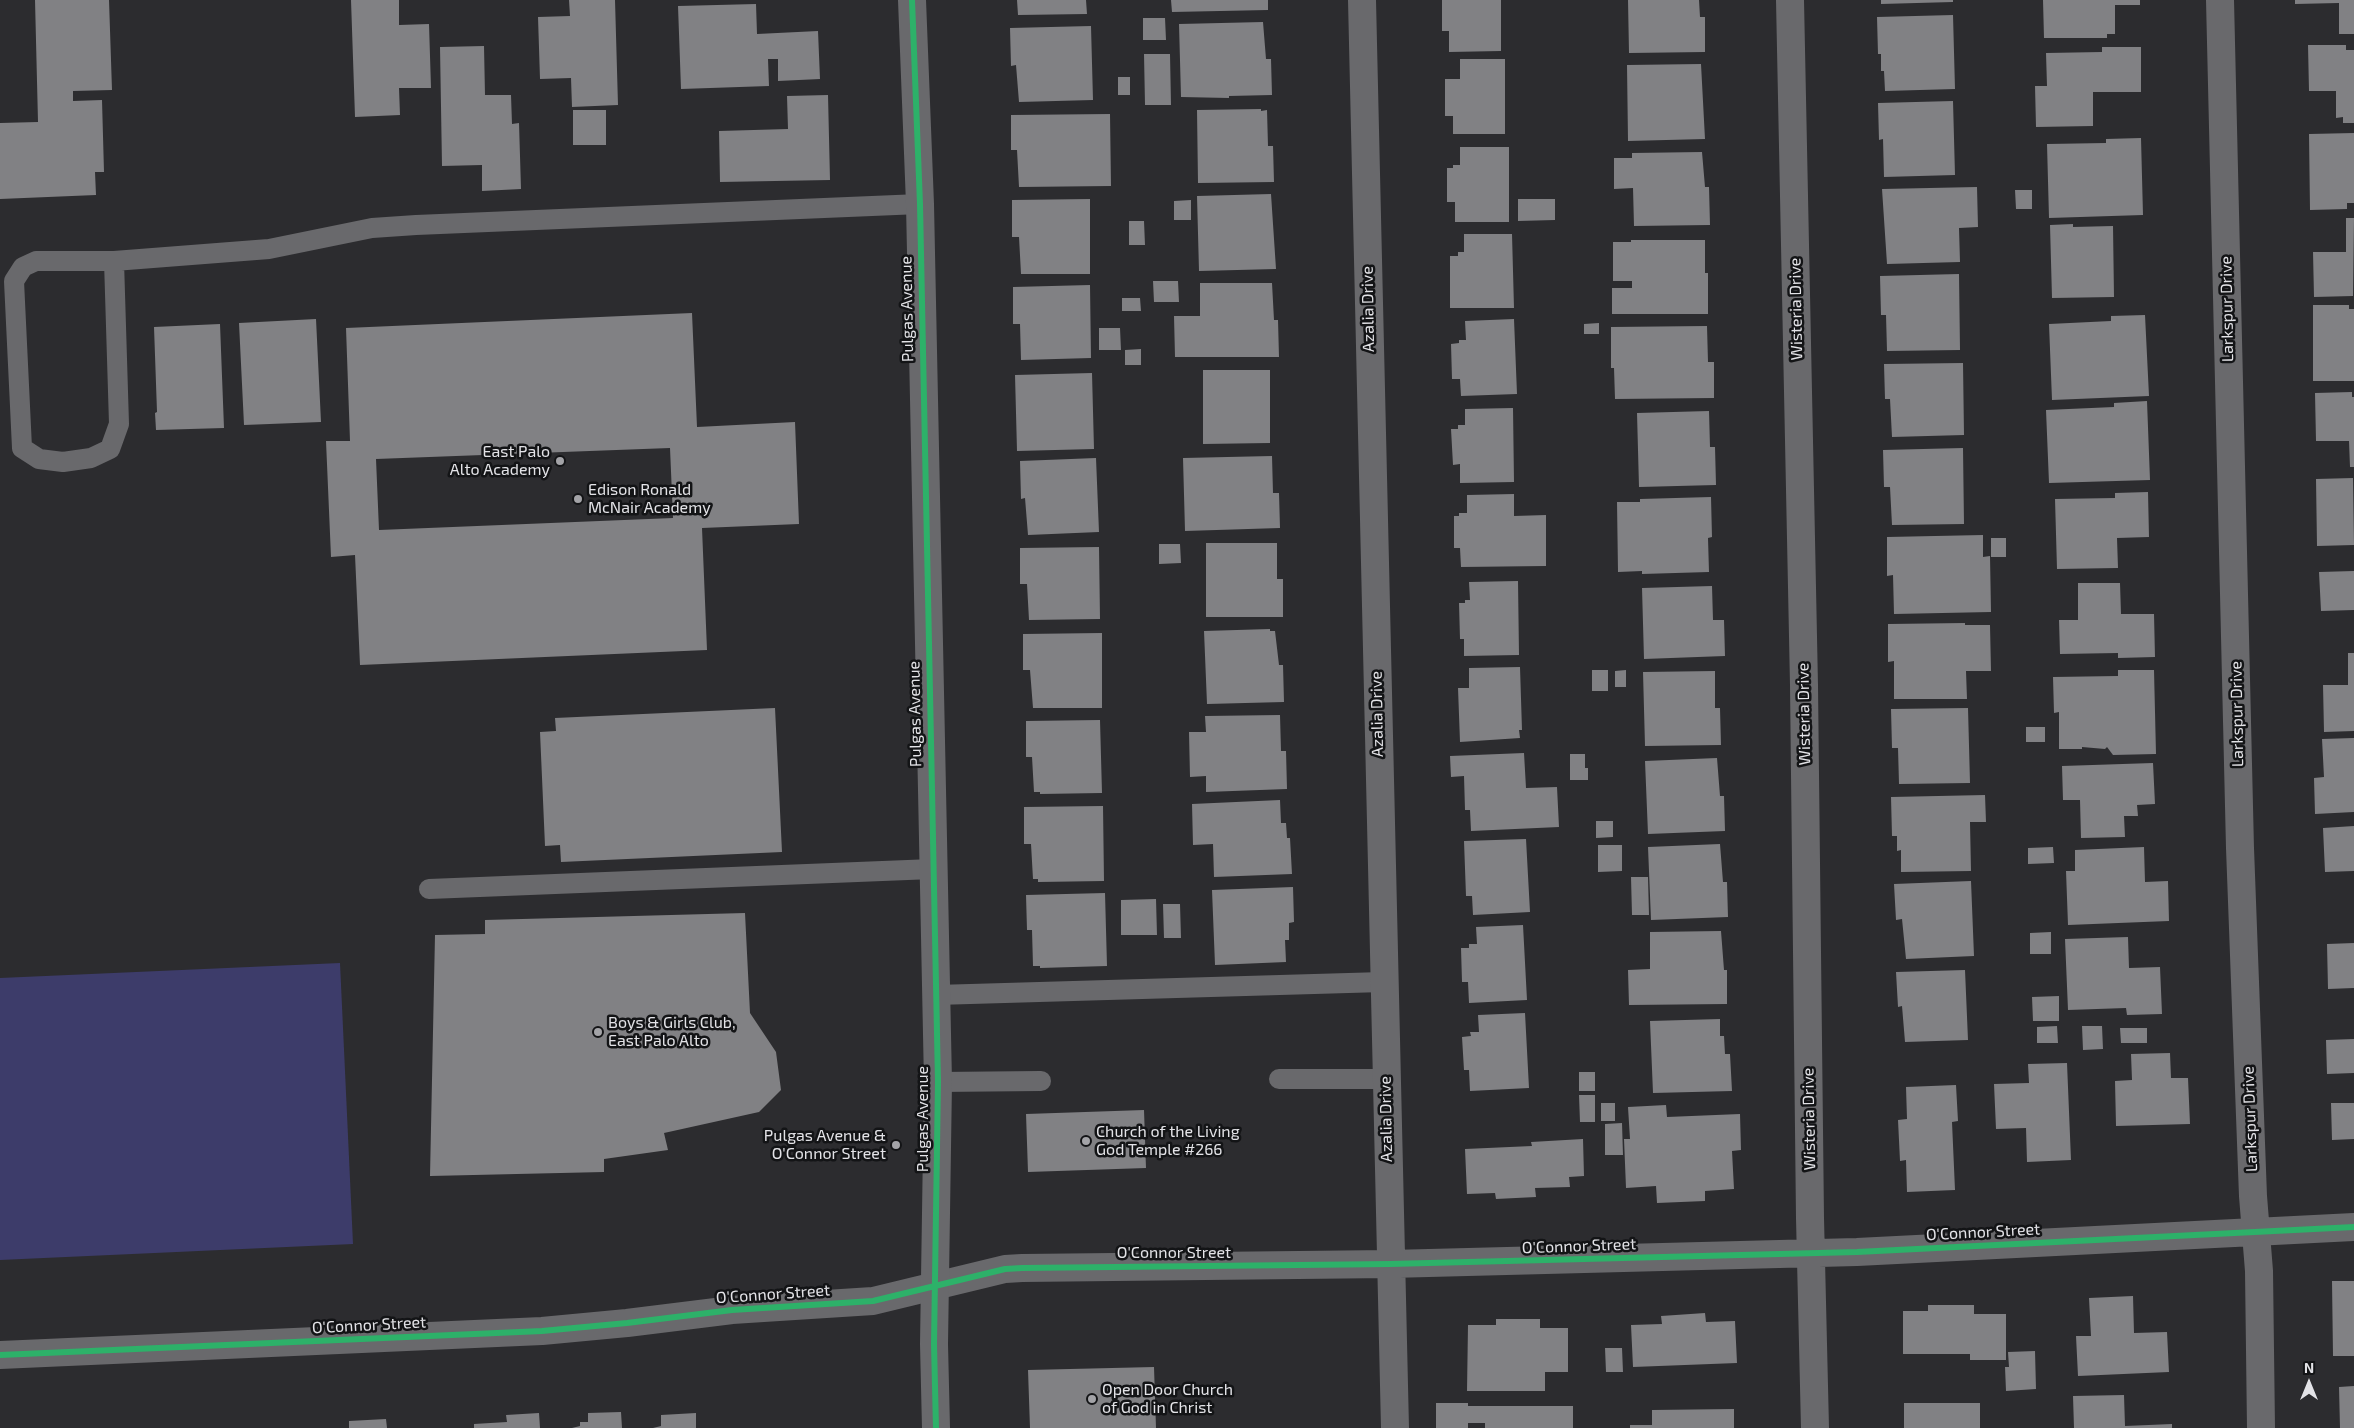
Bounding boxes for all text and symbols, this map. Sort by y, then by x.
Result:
street label: Pulgas Avenue [896,256,918,362]
street label: Larkspur Drive [2216,256,2238,362]
street label: Wisteria Drive [1786,258,1806,360]
street label: Azalia Drive [1358,266,1378,352]
place label: East Palo Alto Academy [450,442,550,480]
marker: East Palo Alto Academy [554,455,566,467]
place label: Edison Ronald McNair Academy [588,480,711,518]
marker: Edison Ronald McNair Academy [572,493,584,505]
street label: Pulgas Avenue [904,661,926,767]
street label: Larkspur Drive [2226,661,2248,767]
street label: Wisteria Drive [1794,663,1814,765]
street label: Azalia Drive [1367,671,1387,757]
place label: Boys & Girls Club, East Palo Alto [608,1013,736,1051]
marker: Boys & Girls Club, East Palo Alto [592,1026,604,1038]
street label: Pulgas Avenue [913,1066,933,1172]
street label: Larkspur Drive [2239,1066,2261,1172]
street label: Wisteria Drive [1799,1068,1819,1170]
street label: Azalia Drive [1376,1076,1396,1162]
place label: Church of the Living God Temple #266 [1096,1122,1240,1160]
place label: Pulgas Avenue & O'Connor Street [764,1126,886,1164]
marker: Church of the Living God Temple #266 [1080,1135,1092,1147]
marker: Pulgas Avenue & O'Connor Street [890,1139,902,1151]
street label: O'Connor Street [1925,1219,2041,1245]
street label: O'Connor Street [1522,1234,1636,1258]
street label: O'Connor Street [1117,1243,1231,1263]
street label: O'Connor Street [715,1280,831,1308]
street label: O'Connor Street [311,1312,427,1338]
north arrow [2284,1358,2334,1408]
text: N [2304,1359,2314,1376]
place label: Open Door Church of God in Christ [1102,1380,1233,1418]
marker: Open Door Church of God in Christ [1086,1393,1098,1405]

